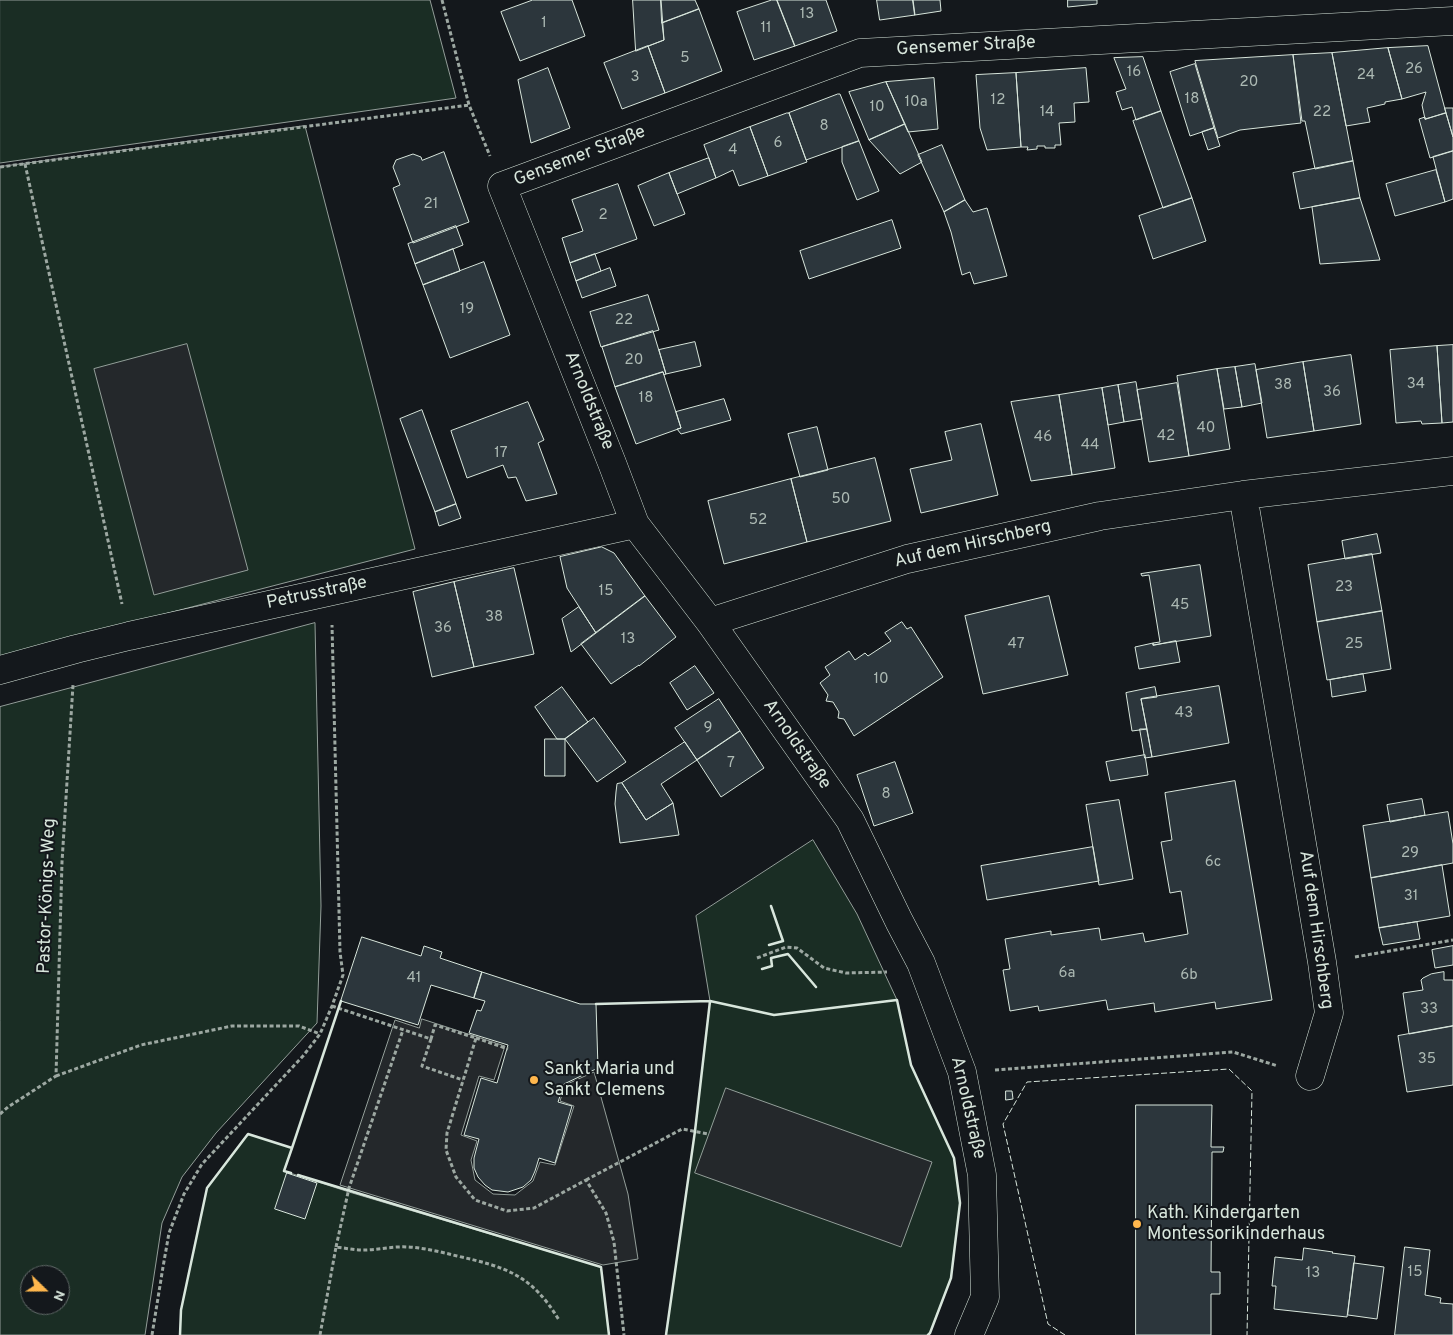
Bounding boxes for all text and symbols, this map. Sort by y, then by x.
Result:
house number: 13 [800,6,814,24]
house number: 1 [541,15,547,33]
house number: 11 [760,20,772,38]
street label: Gensemer Straße [896,33,1036,61]
house number: 5 [680,50,690,68]
house number: 26 [1405,61,1423,79]
house number: 16 [1127,64,1141,82]
house number: 24 [1357,67,1375,85]
house number: 3 [630,69,640,87]
house number: 20 [1240,74,1258,92]
house number: 18 [1185,91,1199,109]
house number: 12 [991,92,1005,110]
house number: 10a [904,94,928,112]
house number: 10 [869,99,885,117]
house number: 14 [1040,104,1054,122]
house number: 22 [1313,104,1331,122]
house number: 8 [819,118,829,136]
street label: Gensemer Straße [511,122,649,192]
house number: 6 [774,135,782,153]
house number: 4 [728,142,738,160]
house number: 21 [424,196,438,214]
house number: 2 [598,207,608,225]
house number: 19 [460,301,474,319]
house number: 22 [615,312,633,330]
street label: Arnoldstraße [558,349,618,453]
house number: 20 [625,352,643,370]
house number: 34 [1407,376,1425,394]
house number: 38 [1274,377,1292,395]
house number: 36 [1323,384,1341,402]
house number: 18 [639,390,653,408]
house number: 40 [1197,420,1215,438]
house number: 42 [1157,428,1175,446]
house number: 46 [1034,429,1052,447]
house number: 44 [1081,437,1099,455]
house number: 17 [494,445,508,463]
house number: 50 [832,491,850,509]
house number: 52 [749,512,767,530]
street label: Auf dem Hirschberg [892,516,1054,574]
street label: Petrusstraße [265,573,369,615]
house number: 23 [1335,579,1353,597]
house number: 15 [599,583,613,601]
house number: 45 [1171,597,1189,615]
house number: 38 [485,609,503,627]
house number: 36 [434,620,452,638]
house number: 13 [621,631,635,649]
house number: 47 [1008,636,1024,654]
house number: 25 [1345,636,1363,654]
house number: 10 [873,671,889,689]
street label: Arnoldstraße [757,696,835,794]
house number: 43 [1175,705,1193,723]
house number: 9 [704,720,712,738]
house number: 7 [727,755,735,773]
house number: 8 [881,786,891,804]
street label: Pastor-Königs-Weg [34,818,62,974]
house number: 29 [1401,845,1419,863]
street label: Auf dem Hirschberg [1293,849,1337,1011]
house number: 6c [1205,854,1221,872]
house number: 31 [1404,888,1418,906]
house number: 6a [1059,965,1075,983]
house number: 6b [1180,967,1198,985]
house number: 41 [407,970,421,988]
house number: 33 [1420,1001,1438,1019]
house number: 35 [1418,1051,1436,1069]
street label: Arnoldstraße [945,1055,989,1161]
place label: Sankt Maria und Sankt Clemens [544,1059,675,1102]
marker: Sankt Maria und Sankt Clemens [528,1074,540,1086]
place label: Kath. Kindergarten Montessorikinderhaus [1147,1203,1325,1246]
marker: Kath. Kindergarten Montessorikinderhaus [1131,1218,1143,1230]
house number: 15 [1408,1264,1422,1282]
north arrow [20,1265,70,1315]
house number: 13 [1306,1265,1320,1283]
text: N [49,1288,68,1303]

